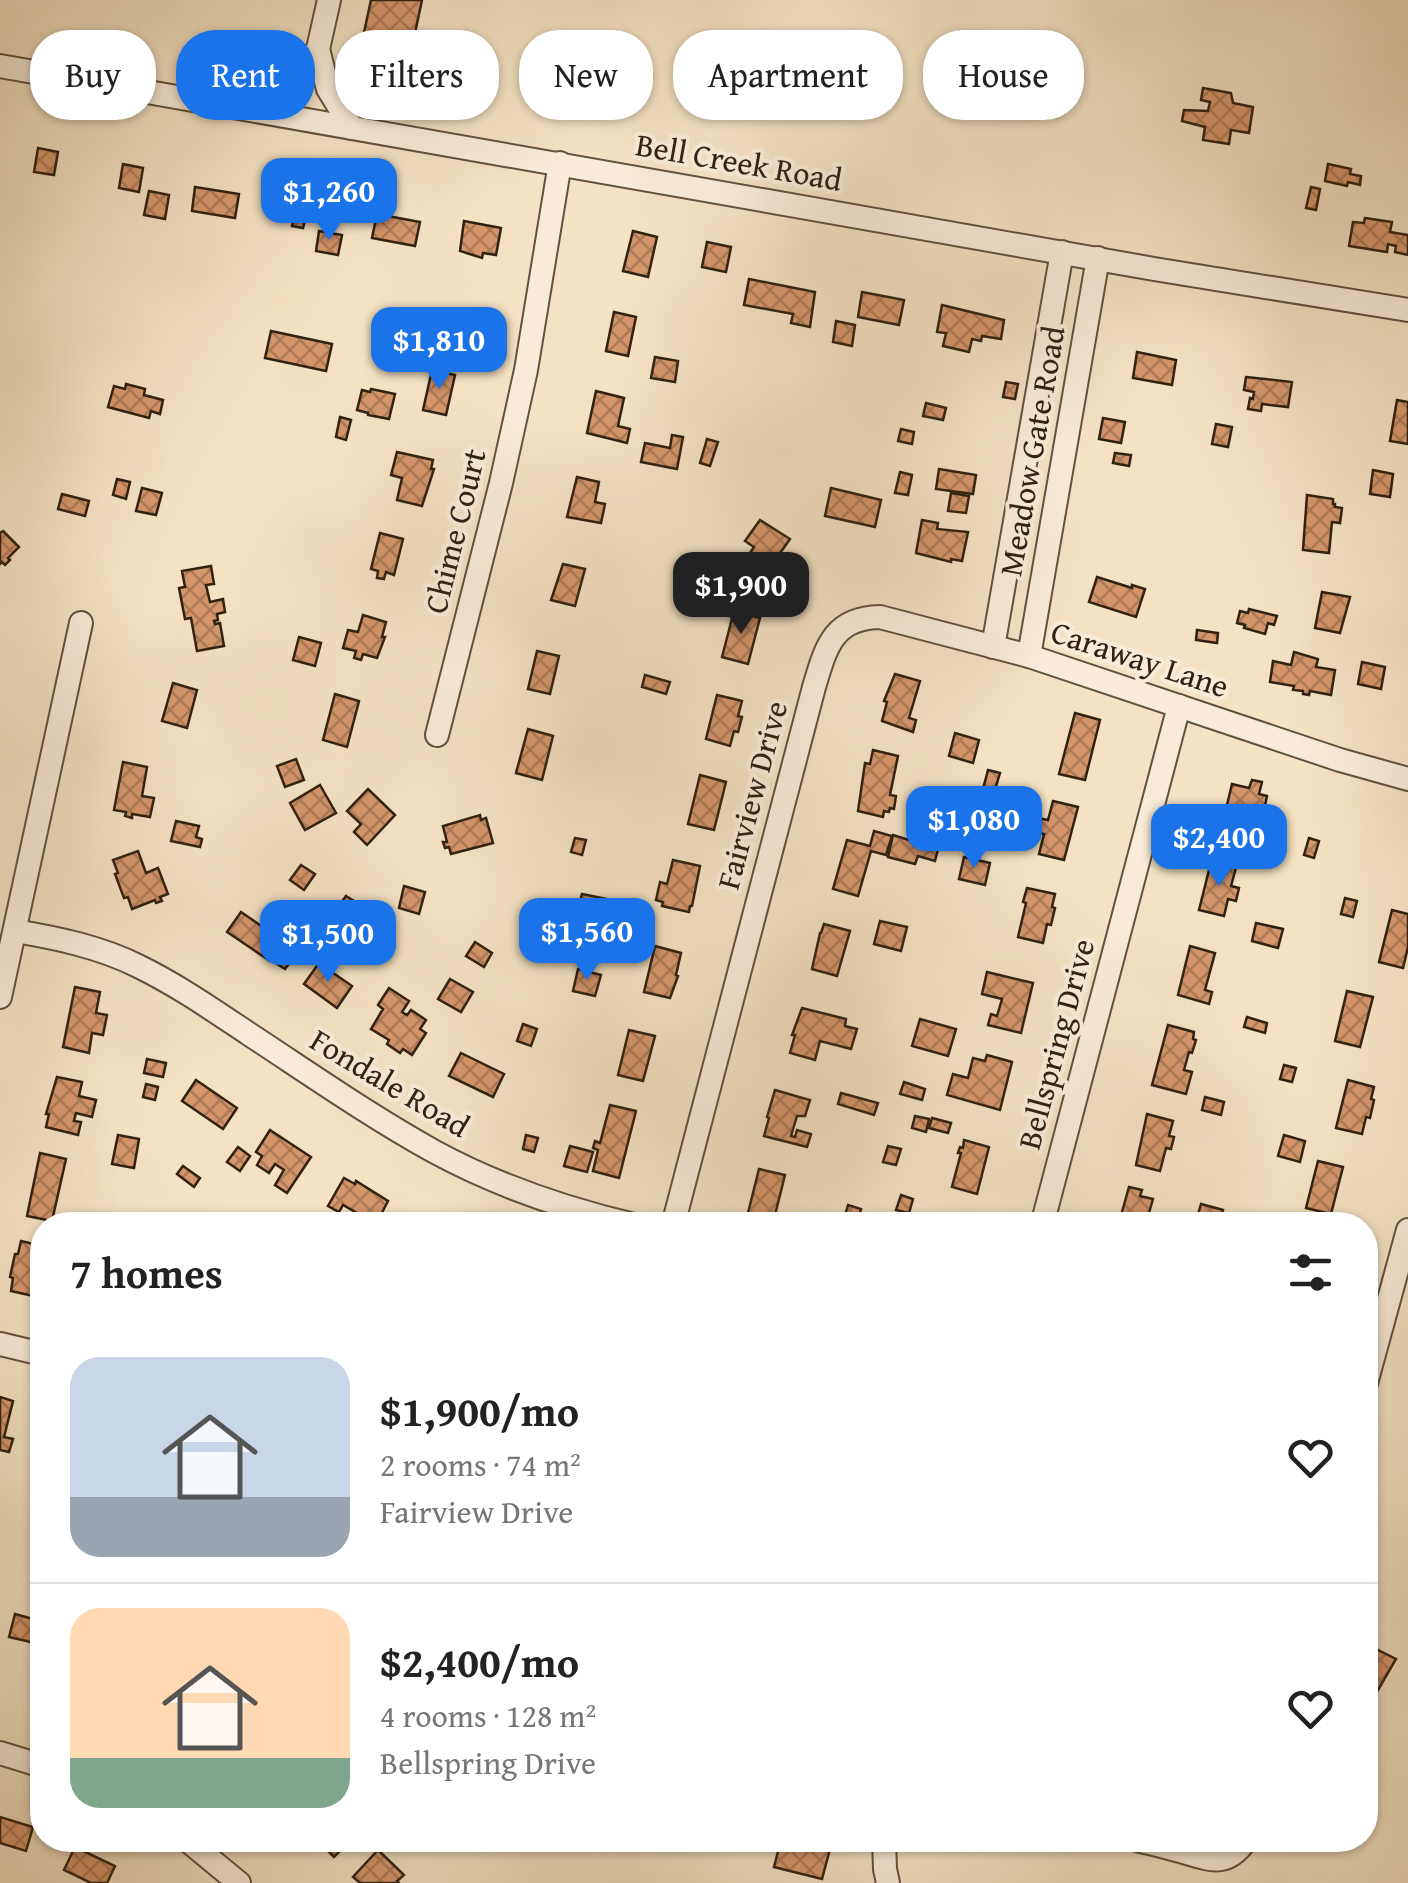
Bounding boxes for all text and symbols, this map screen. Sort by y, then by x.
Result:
chip: Buy [30,30,156,120]
chip: Rent [176,30,315,120]
chip: Filters [335,30,499,120]
chip: New [519,30,653,120]
chip: Apartment [673,30,903,120]
chip: House [923,30,1084,120]
street label: Bell Creek Road [632,120,846,203]
pin: $1,260 [248,158,410,243]
text: $1,260 [283,167,375,214]
pin: $1,810 [358,307,520,392]
text: $1,810 [393,316,485,363]
street label: Meadow Gate Road [986,322,1077,580]
street label: Chime Court [411,444,498,618]
pin: $1,900 [660,552,822,637]
text: $1,900 [695,561,787,608]
street label: Caraway Lane [1045,608,1235,709]
street label: Fairview Drive [704,696,799,894]
pin: $1,080 [893,786,1055,871]
text: $1,080 [928,795,1020,842]
pin: $2,400 [1138,804,1300,889]
text: $2,400 [1173,813,1265,860]
pin: $1,560 [506,898,668,983]
pin: $1,500 [247,900,409,985]
text: $1,560 [541,907,633,954]
text: $1,500 [282,909,374,956]
street label: Bellspring Drive [1005,933,1106,1154]
street label: Fondale Road [301,1016,479,1149]
text: 7 homes [70,1242,223,1303]
icon: filters [1283,1245,1338,1300]
text: $1,900/mo [380,1380,579,1441]
icon: home [150,1397,270,1517]
icon: heart [1283,1430,1338,1485]
text: 2 rooms · 74 m² [380,1441,581,1488]
text: Fairview Drive [380,1488,573,1535]
text: $2,400/mo [380,1631,579,1692]
icon: home [150,1648,270,1768]
icon: heart [1283,1681,1338,1736]
text: 4 rooms · 128 m² [380,1692,596,1739]
text: Bellspring Drive [380,1739,596,1786]

